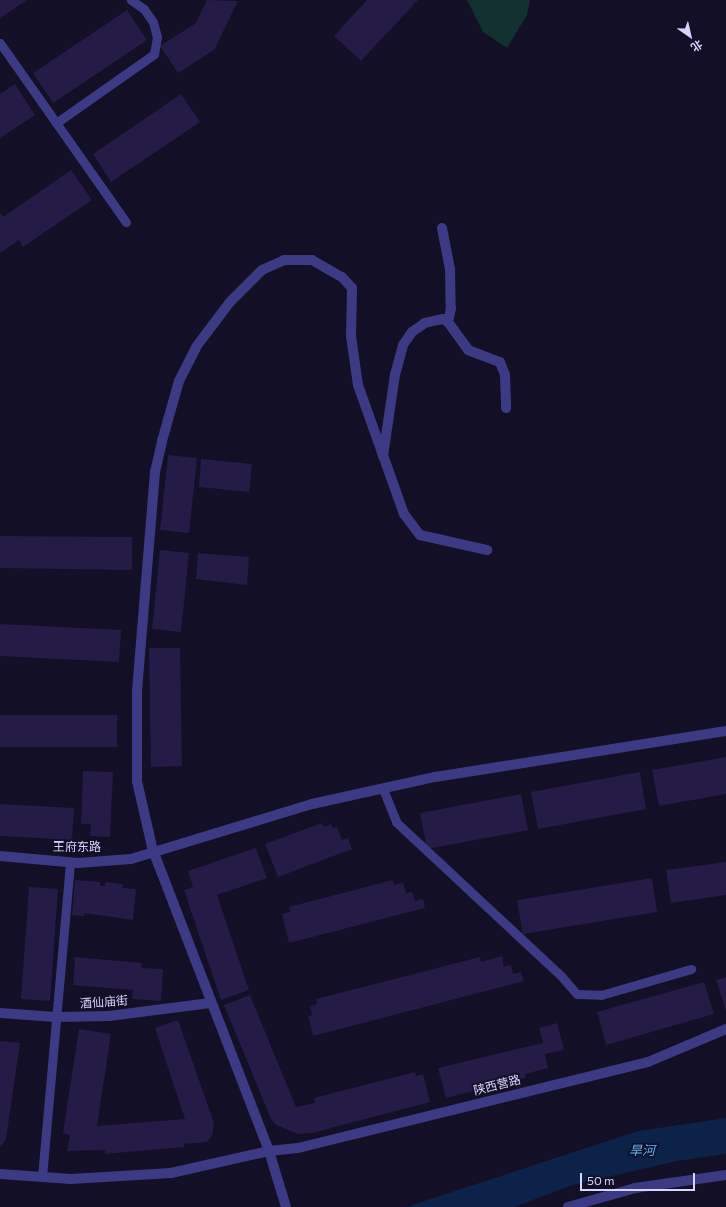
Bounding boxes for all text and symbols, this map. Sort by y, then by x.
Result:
north arrow [670,16,710,56]
text: 北 [689,38,705,55]
street label: 王府东路 [53,840,101,854]
street label: 酒仙庙街 [80,993,128,1011]
street label: 陕西营路 [472,1072,522,1098]
water label: 旱河 [629,1142,655,1158]
scale bar [582,1165,697,1191]
text: 50 m [587,1173,615,1187]

